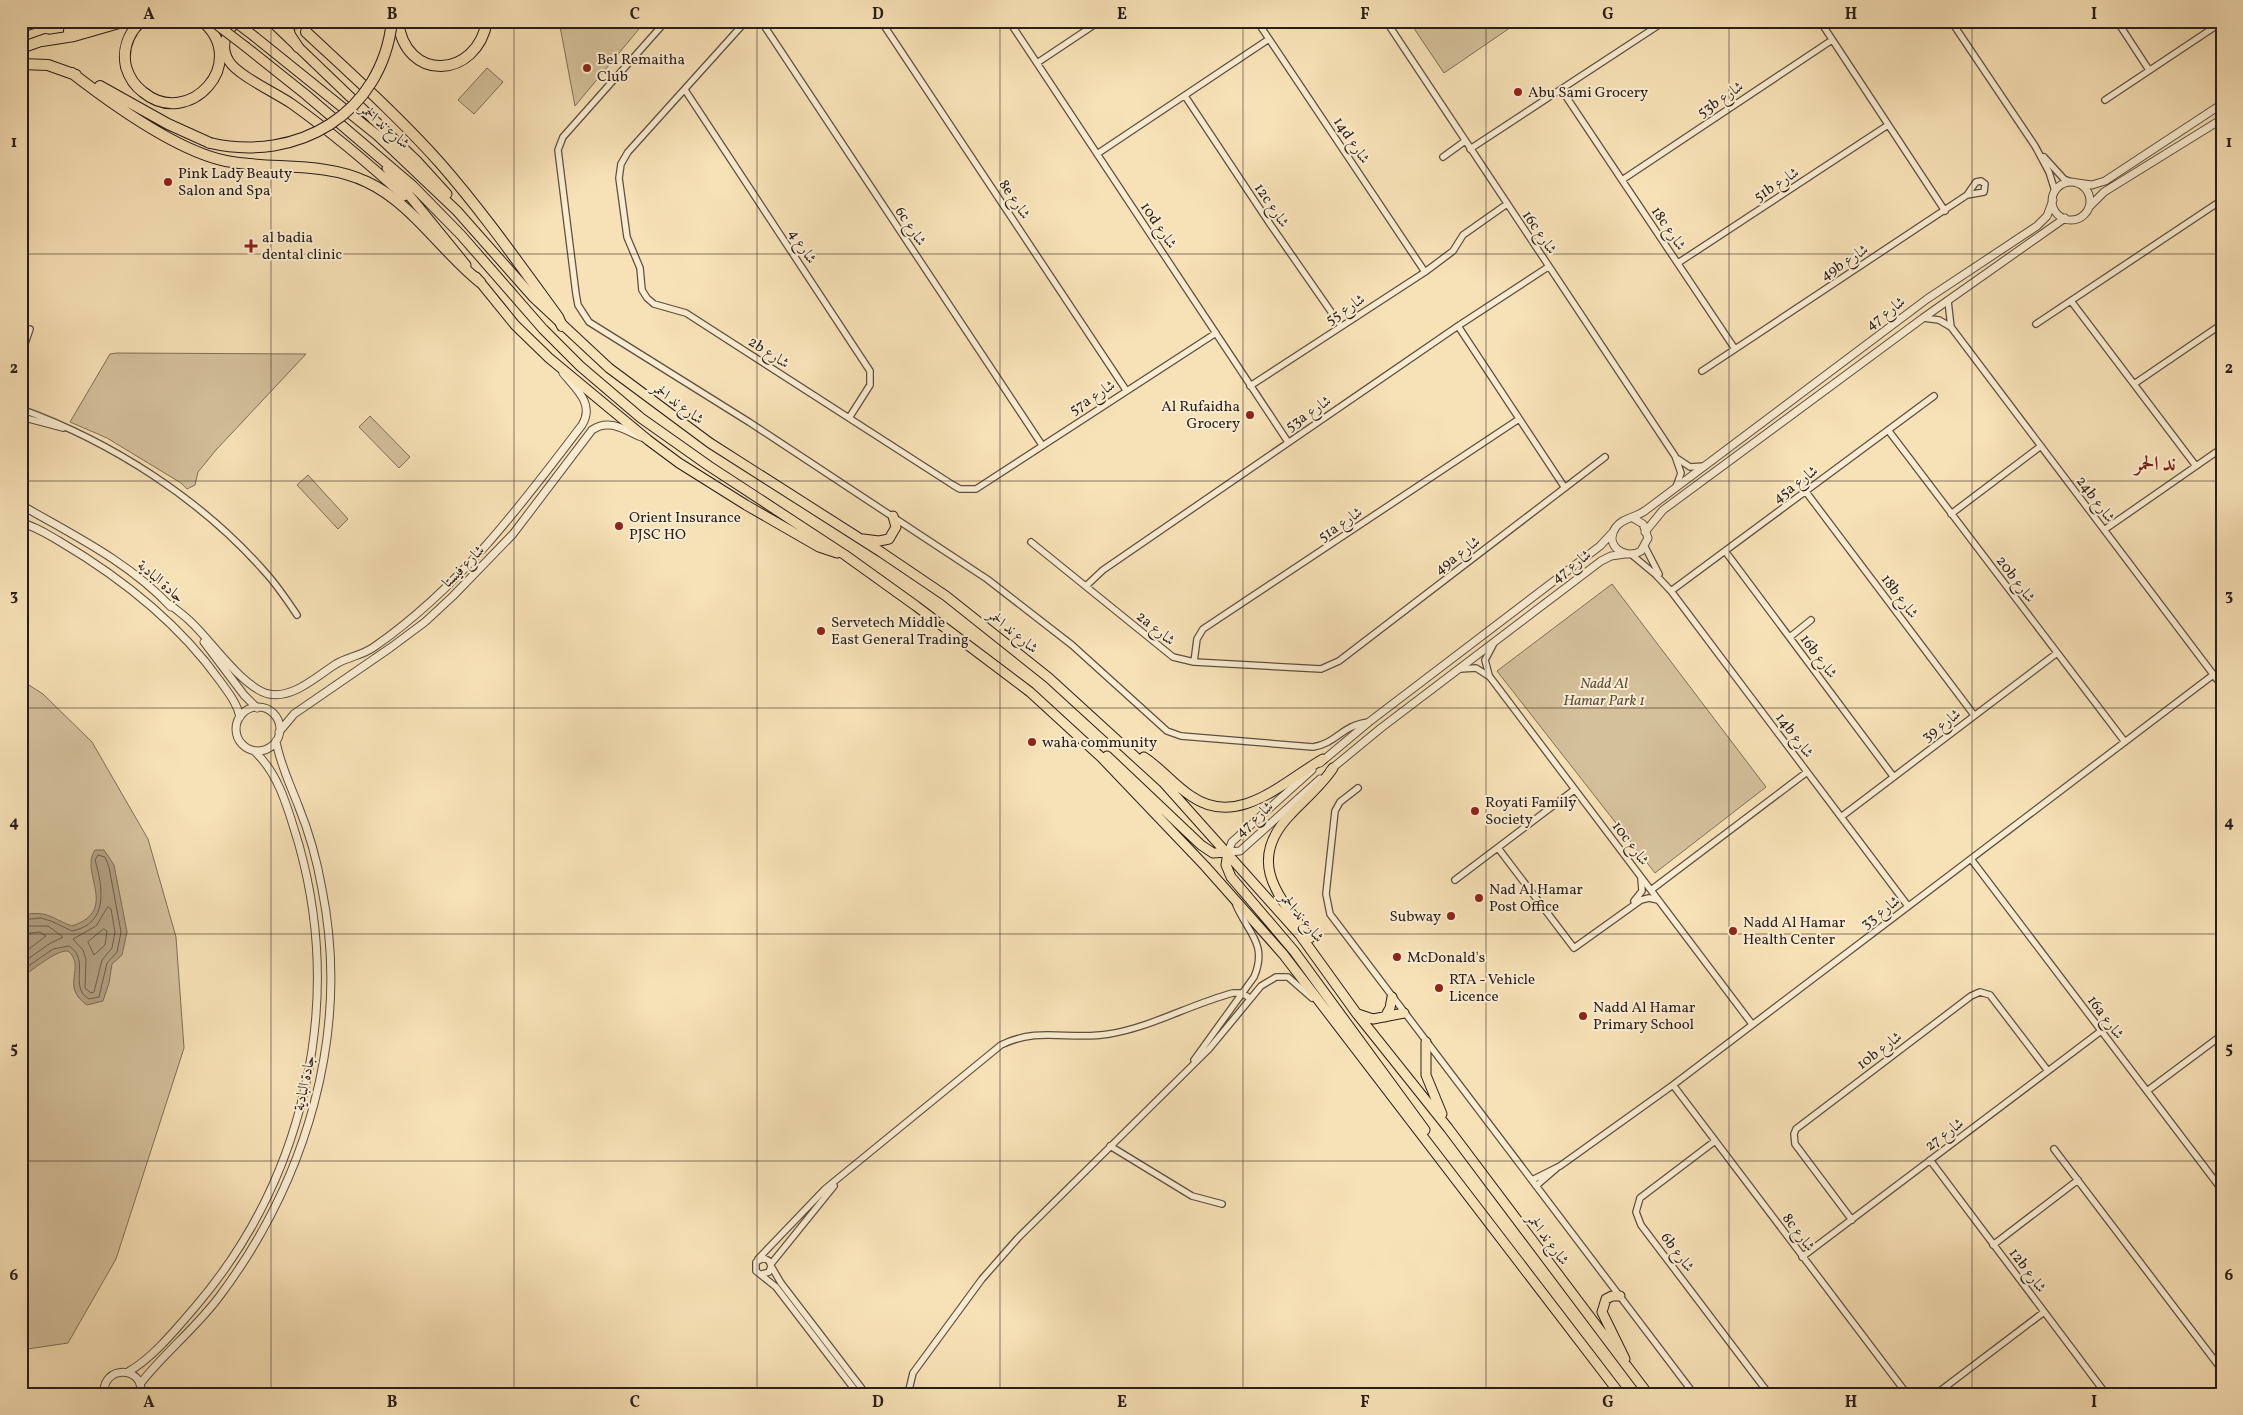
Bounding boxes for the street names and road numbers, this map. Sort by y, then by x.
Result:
street label: 53b شارع [1693,77,1749,124]
street label: شارع ند الحمر [352,98,414,155]
street label: 14d شارع [1327,113,1374,169]
street label: 51b شارع [1750,163,1804,209]
street label: 8e شارع [992,176,1035,224]
street label: 12c شارع [1247,179,1293,233]
street label: 10d شارع [1134,198,1181,254]
street label: 6c شارع [888,203,931,251]
street label: 18c شارع [1644,203,1690,256]
street label: 16c شارع [1515,207,1561,260]
street label: شارع 4 [782,225,821,269]
street label: 49b شارع [1817,240,1874,287]
street label: شارع 55 [1322,290,1370,332]
street label: شارع 47 [1862,292,1911,337]
street label: 2b شارع [743,332,793,375]
street label: 57a شارع [1066,376,1120,422]
street label: شارع ند الحمر [644,377,708,431]
street label: 53a شارع [1282,391,1337,438]
street label: 45a شارع [1769,461,1824,510]
street label: 24b شارع [2069,472,2119,528]
street label: 51a شارع [1314,503,1368,549]
street label: 49a شارع [1430,532,1486,581]
street label: شارع فيستا [438,541,491,594]
street label: شارع 47 [1548,545,1597,590]
street label: 20b شارع [1989,552,2039,608]
street label: جادة البادية [132,556,188,608]
street label: 18b شارع [1874,570,1922,624]
street label: شارع ند الحمر [980,604,1042,660]
street label: 2a شارع [1130,607,1179,652]
street label: 16b شارع [1793,630,1841,684]
street label: شارع 39 [1918,705,1966,749]
street label: 14b شارع [1769,709,1818,764]
street label: شارع 47 [1231,797,1280,844]
street label: 10c شارع [1605,817,1653,871]
street label: شارع ند الحمر [1271,887,1328,948]
street label: شارع 33 [1857,891,1906,936]
street label: 16a شارع [2081,992,2128,1045]
street label: 10b شارع [1853,1027,1908,1076]
street label: جادة البادية [289,1054,322,1113]
street label: شارع 27 [1921,1114,1969,1158]
street label: شارع ند الحمر [1518,1208,1573,1271]
street label: 8c شارع [1776,1209,1819,1257]
street label: 6b شارع [1654,1229,1699,1278]
street label: 12b شارع [2002,1244,2051,1298]

